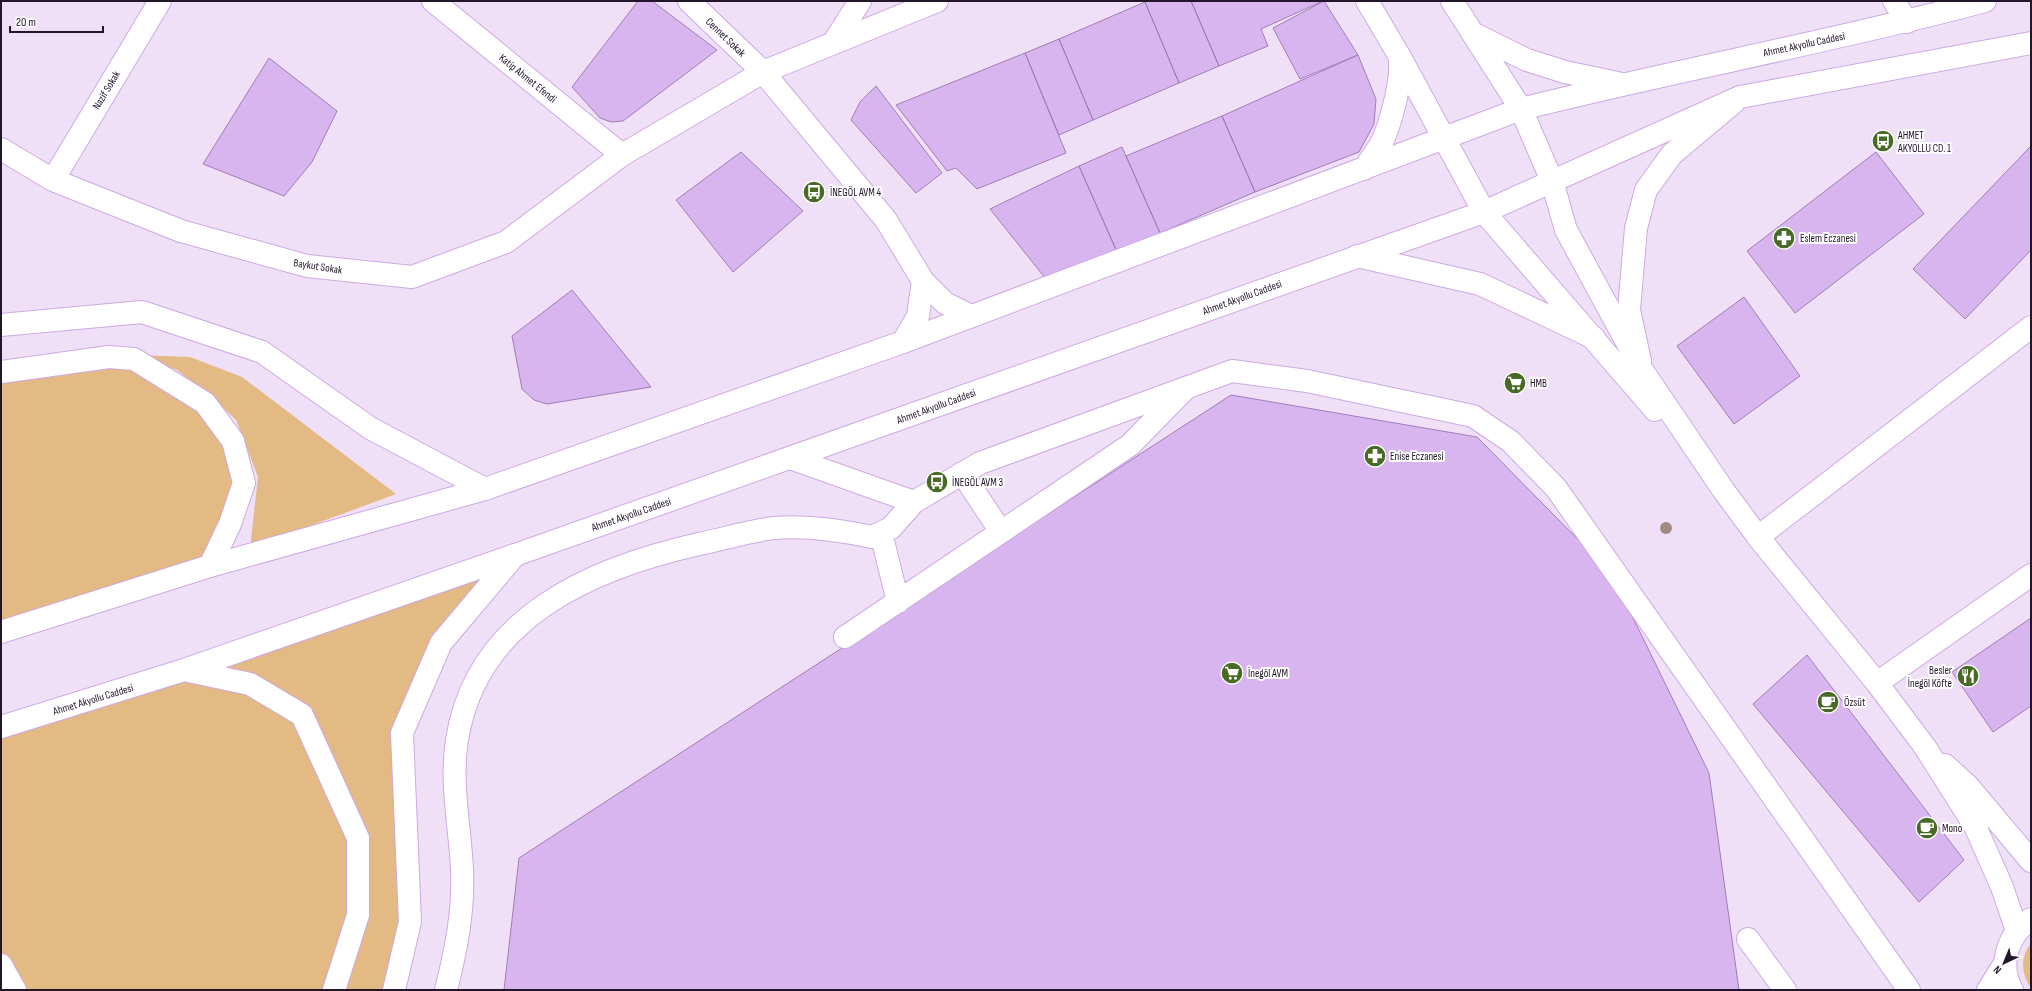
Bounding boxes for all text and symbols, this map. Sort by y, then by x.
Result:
scale bar [10,8,103,34]
text: 20 m [16,15,36,30]
street label: Cennet Sokak [703,15,749,60]
street label: Ahmet Akyollu Caddesi [1761,29,1846,60]
street label: Katip Ahmet Efendi [496,51,559,106]
street label: Nazif Sokak [90,68,123,112]
bus stop icon: AHMET AKYOLLU CD. 1 [1870,128,1896,154]
place label: AHMET AKYOLLU CD. 1 [1897,129,1951,155]
bus stop icon: İNEGÖL AVM 4 [801,179,827,205]
place label: İNEGÖL AVM 4 [830,185,882,199]
pharmacy icon: Eslem Eczanesi [1771,225,1797,251]
place label: Eslem Eczanesi [1800,232,1856,245]
street label: Baykut Sokak [293,256,344,277]
street label: Ahmet Akyollu Caddesi [1200,277,1284,318]
supermarket icon: HMB [1502,370,1528,396]
place label: HMB [1530,377,1547,390]
street label: Ahmet Akyollu Caddesi [894,386,978,427]
pharmacy icon: Enise Eczanesi [1362,443,1388,469]
place label: Enise Eczanesi [1390,450,1444,463]
bus stop icon: İNEGÖL AVM 3 [924,469,950,495]
place label: İNEGÖL AVM 3 [952,475,1004,489]
street label: Ahmet Akyollu Caddesi [589,495,673,535]
supermarket icon: İnegöl AVM [1219,660,1245,686]
restaurant icon: Besler İnegöl Köfte [1955,663,1981,689]
place label: Besler İnegöl Köfte [1908,664,1952,690]
place label: İnegöl AVM [1248,666,1288,680]
street label: Ahmet Akyollu Caddesi [50,681,135,718]
cafe icon: Özsüt [1815,689,1841,715]
place label: Özsüt [1844,696,1866,709]
cafe icon: Mono [1914,815,1940,841]
place label: Mono [1942,822,1963,835]
north arrow [1984,943,2024,983]
text: N [1991,963,2004,977]

